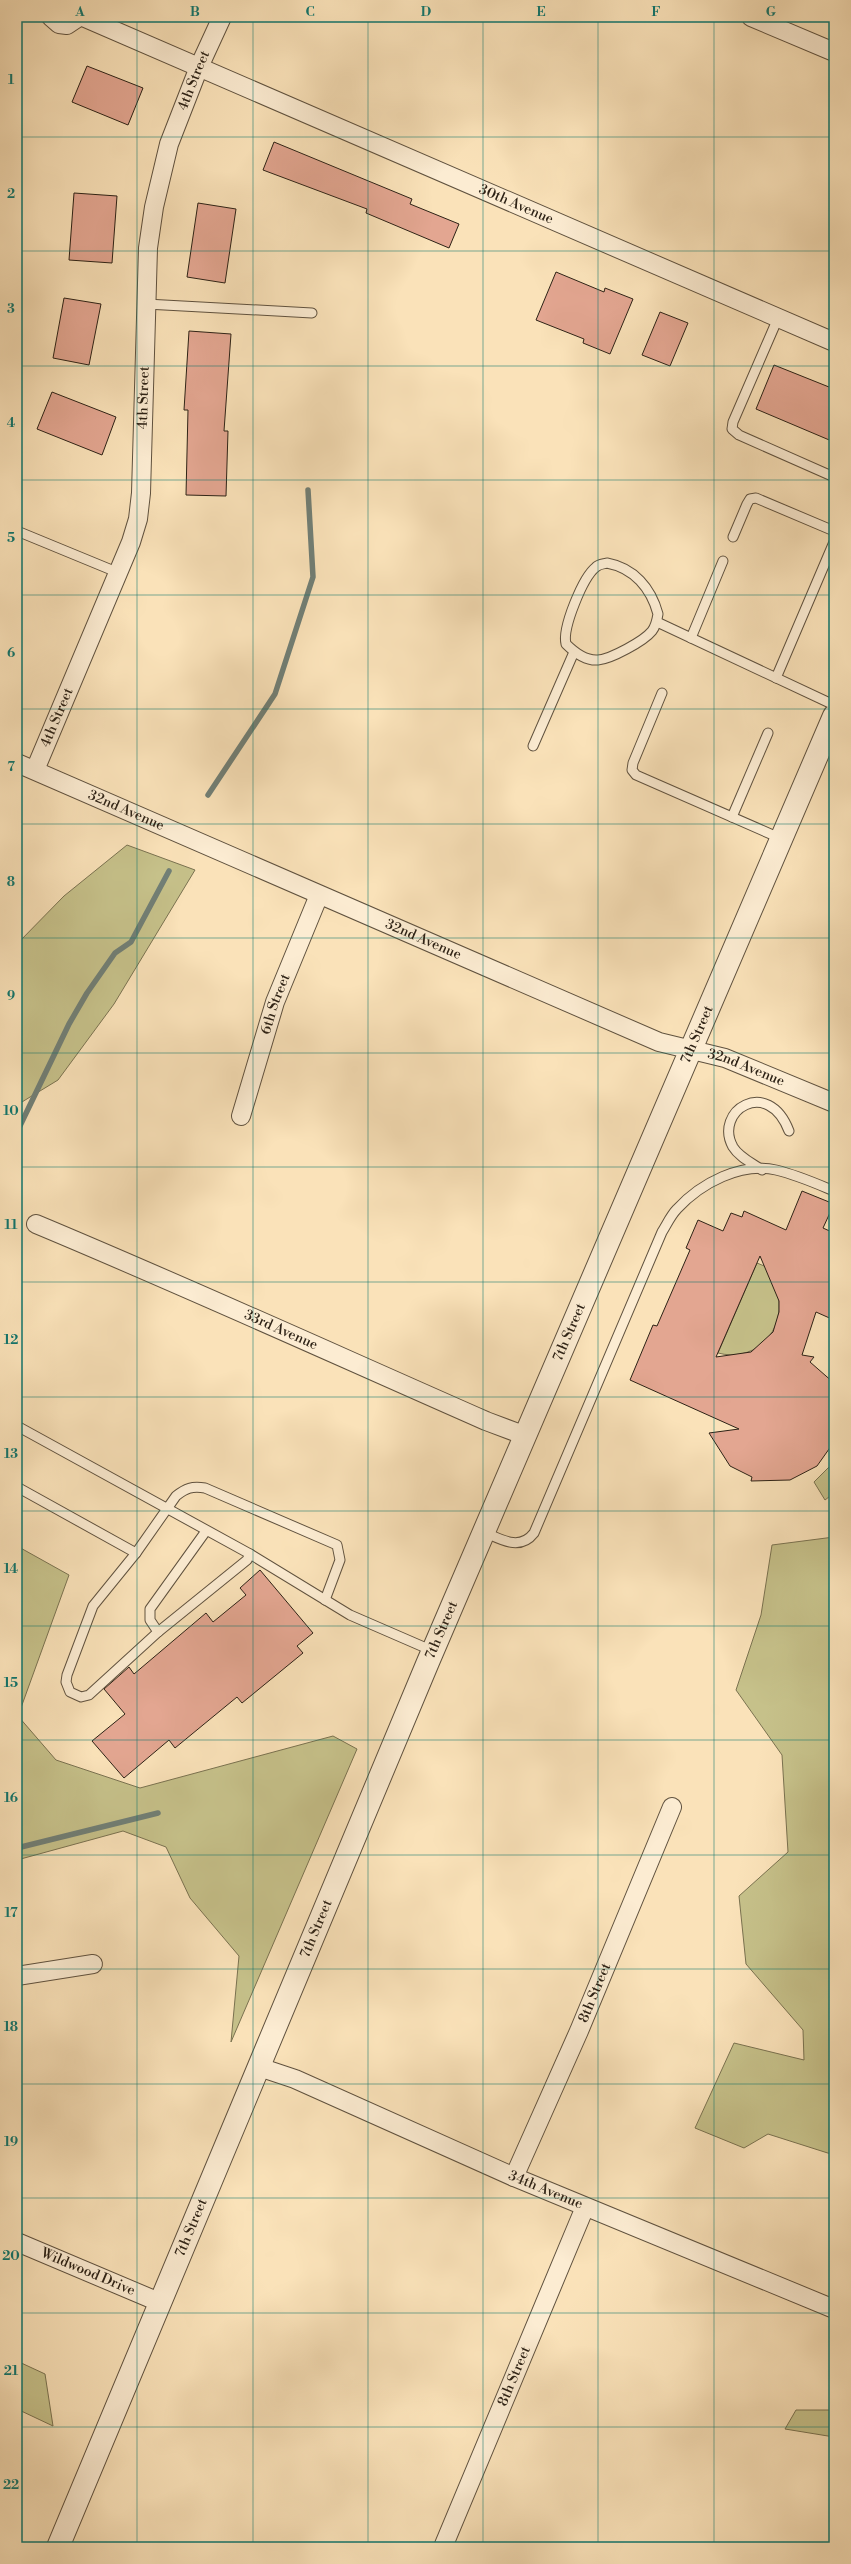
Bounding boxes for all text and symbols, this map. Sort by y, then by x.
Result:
text: A [74,4,85,20]
text: B [190,4,200,20]
text: C [305,4,315,20]
text: D [421,4,431,20]
text: E [536,4,546,20]
text: F [651,4,661,20]
text: G [766,4,777,20]
street label: 4th Street [174,48,214,113]
text: 1 [8,72,15,88]
street label: 30th Avenue [476,180,556,229]
text: 2 [7,186,15,202]
text: 3 [7,301,15,317]
street label: 4th Street [134,366,154,429]
text: 4 [7,415,16,431]
text: 5 [7,530,15,546]
text: 6 [7,645,15,661]
street label: 4th Street [37,685,78,750]
text: 7 [7,759,15,775]
street label: 32nd Avenue [85,786,167,835]
text: 8 [7,874,15,890]
street label: 32nd Avenue [383,915,464,964]
street label: 6th Street [257,971,295,1037]
text: 9 [7,988,15,1004]
street label: 7th Street [677,1003,718,1066]
street label: 32nd Avenue [706,1045,787,1091]
text: 10 [3,1103,19,1119]
text: 11 [5,1217,18,1233]
street label: 7th Street [549,1300,590,1364]
street label: 33rd Avenue [242,1306,321,1354]
text: 12 [4,1332,18,1348]
text: 13 [4,1446,18,1462]
text: 14 [4,1561,18,1577]
street label: 7th Street [421,1598,462,1662]
text: 15 [4,1675,18,1691]
text: 16 [4,1790,18,1806]
street label: 7th Street [296,1897,337,1961]
text: 17 [4,1905,18,1921]
street label: 8th Street [574,1960,615,2026]
text: 18 [4,2019,18,2035]
text: 19 [4,2134,18,2150]
street label: 34th Avenue [505,2167,585,2213]
street label: 7th Street [171,2196,212,2260]
street label: Wildwood Drive [37,2244,138,2300]
text: 20 [2,2248,20,2264]
street label: 8th Street [494,2344,535,2409]
text: 21 [4,2363,19,2379]
text: 22 [3,2477,19,2493]

